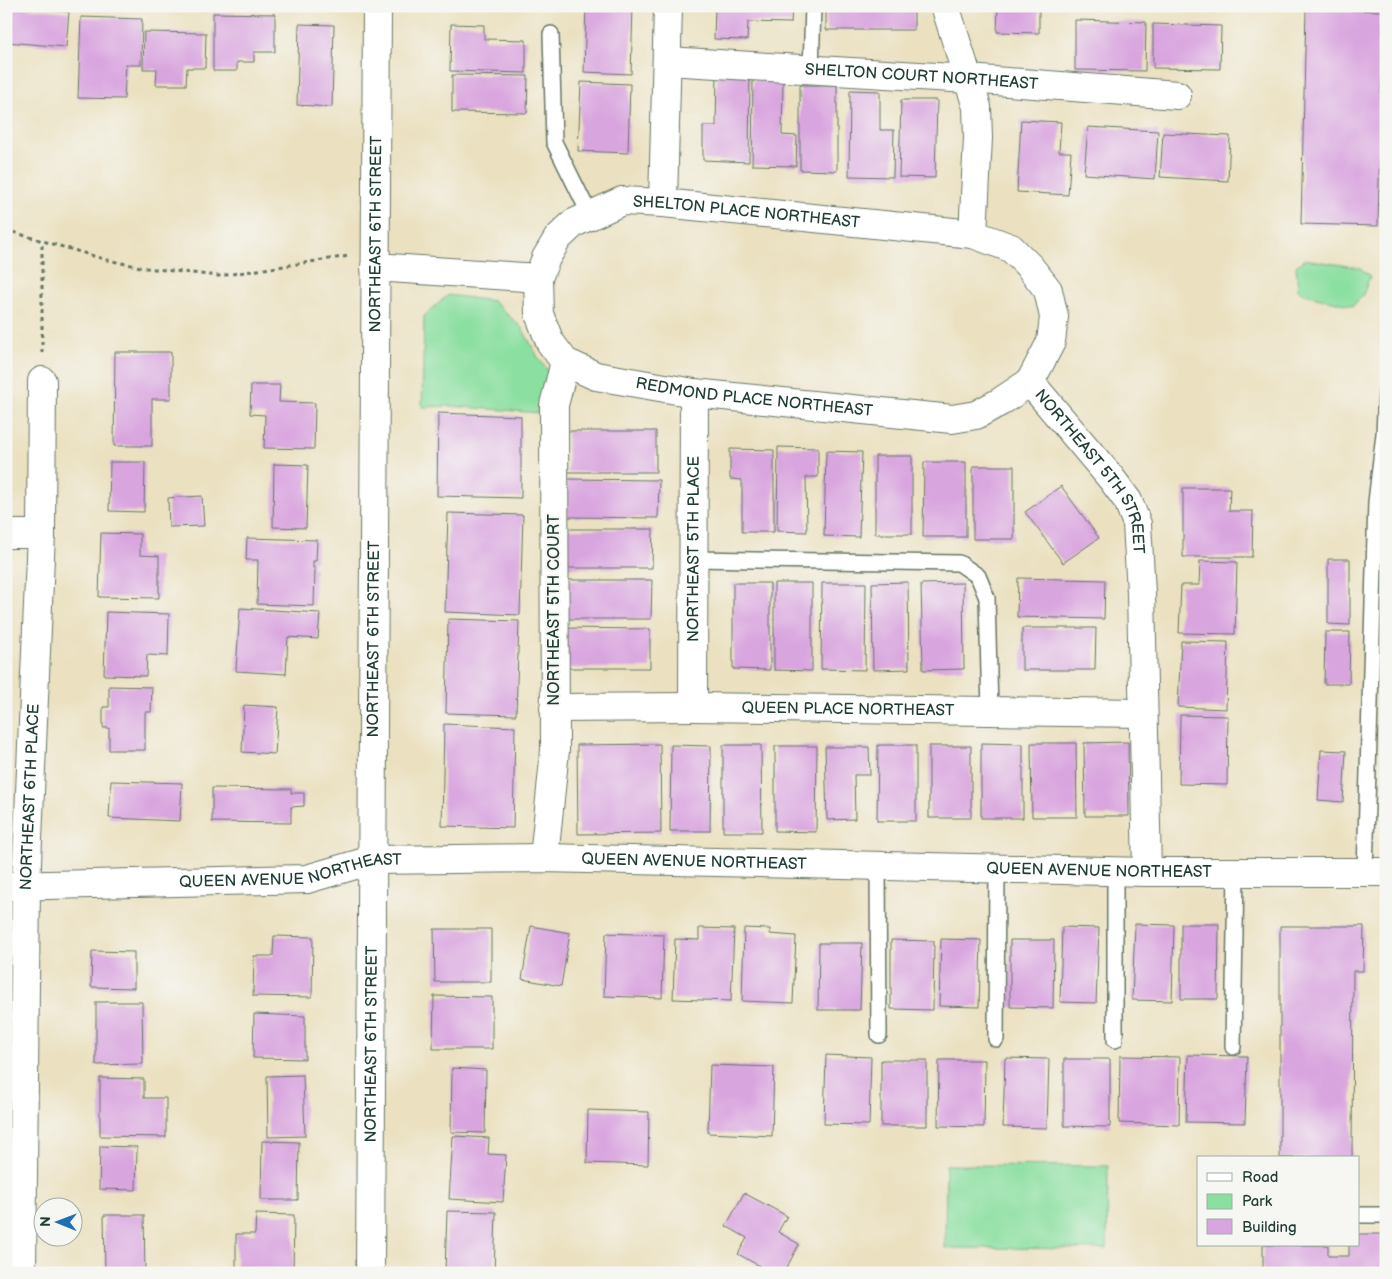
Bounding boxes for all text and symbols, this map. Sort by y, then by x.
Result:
street label: SHELTON COURT NORTHEAST [804,60,1039,94]
street label: NORTHEAST 6TH STREET [366,135,386,333]
street label: SHELTON PLACE NORTHEAST [632,192,861,232]
street label: REDMOND PLACE NORTHEAST [634,374,874,421]
street label: NORTHEAST 5TH STREET [1031,385,1148,555]
street label: NORTHEAST 5TH PLACE [684,456,703,642]
street label: NORTHEAST 5TH COURT [545,514,564,706]
street label: NORTHEAST 6TH STREET [363,540,384,738]
street label: QUEEN PLACE NORTHEAST [741,698,955,720]
street label: NORTHEAST 6TH PLACE [16,703,43,891]
street label: QUEEN AVENUE NORTHEAST [581,849,807,874]
street label: QUEEN AVENUE NORTHEAST [179,850,402,891]
street label: QUEEN AVENUE NORTHEAST [986,859,1212,882]
street label: NORTHEAST 6TH STREET [361,945,381,1143]
legend [1197,1156,1360,1246]
text: Road [1242,1168,1278,1187]
text: Park [1242,1192,1273,1211]
north arrow [32,1196,82,1246]
text: N [37,1216,54,1227]
text: Building [1242,1218,1297,1237]

